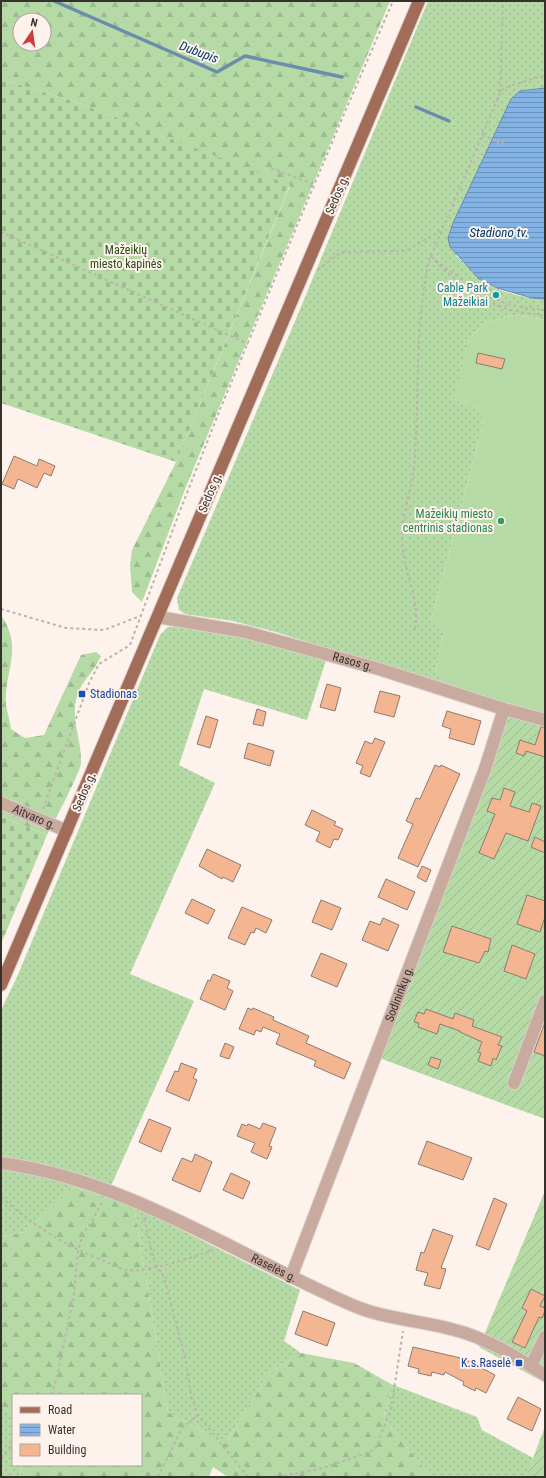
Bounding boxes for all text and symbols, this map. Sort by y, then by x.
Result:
north arrow [12,12,52,52]
text: N [29,16,39,30]
water label: Dubupis [177,38,221,66]
street label: Sedos g. [323,173,351,217]
water label: Stadiono tv. [470,225,528,240]
park label: Mažeikių miesto kapinės [90,243,162,271]
place label: Cable Park Mažeikiai [437,281,489,309]
marker: Cable Park Mažeikiai [491,290,501,300]
street label: Sedos g. [196,471,224,515]
place label: Mažeikių miesto centrinis stadionas [403,507,493,535]
marker: Mažeikių miesto centrinis stadionas [496,516,506,526]
street label: Rasos g. [331,649,374,674]
place label: Stadionas [90,687,137,701]
marker: Stadionas [77,689,87,699]
street label: Sedos g. [70,770,98,814]
street label: Aitvaro g. [10,802,58,832]
street label: Sodininkų g. [382,964,416,1024]
street label: Raselės g. [249,1251,299,1285]
place label: K.s.Raselė [461,1356,511,1370]
marker: K.s.Raselė [514,1358,524,1368]
legend [12,1394,142,1466]
text: Road [48,1403,72,1417]
text: Water [48,1423,76,1437]
text: Building [48,1443,86,1457]

